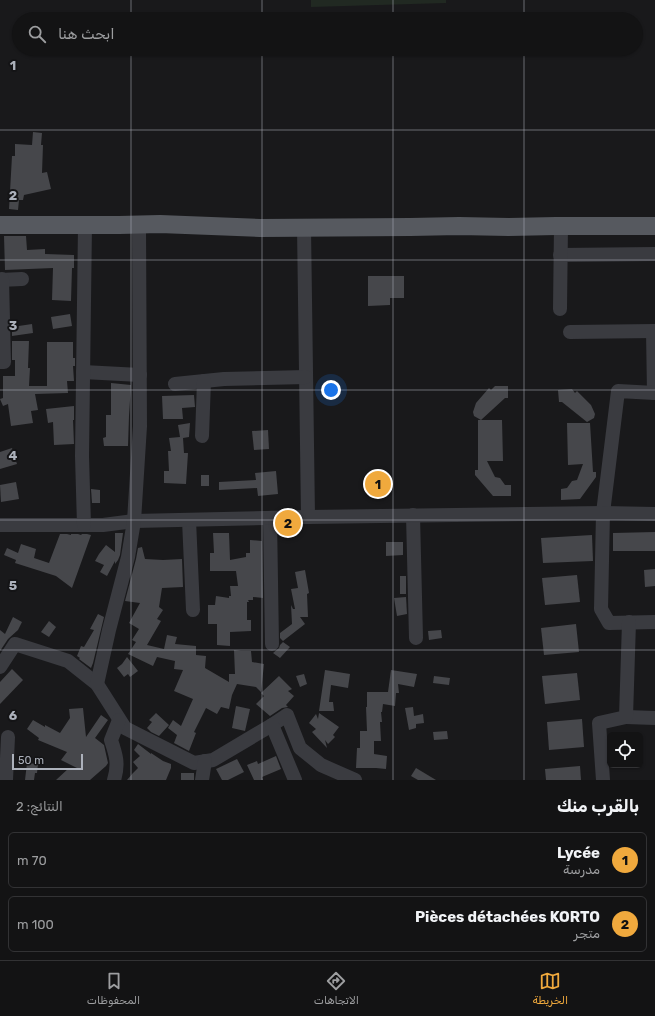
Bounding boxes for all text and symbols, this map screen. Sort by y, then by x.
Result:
search box [12,12,643,56]
icon: search [26,23,48,45]
text: ابحث هنا [58,25,115,43]
text: 1 [10,58,16,73]
text: 2 [9,188,17,203]
text: 3 [9,318,18,333]
your location [321,380,341,400]
text: 4 [9,448,18,463]
pin: 1 [365,469,391,499]
pin: 2 [275,508,301,538]
text: 5 [9,578,17,593]
text: 6 [9,708,18,723]
map controls [607,732,643,768]
button: locate [607,732,643,768]
scale bar [12,752,83,771]
text: 50 m [18,754,44,767]
text: بالقرب منك [557,796,639,816]
text: النتائج: 2 [16,799,63,814]
text: Lycée [557,844,600,862]
text: 70 m [17,853,47,868]
text: 1 [622,853,628,868]
text: مدرسة [563,862,600,877]
text: Pièces détachées KORTO [415,908,600,926]
text: 100 m [17,917,54,932]
text: 2 [621,917,629,932]
text: متجر [574,926,600,941]
tab: المحفوظات [87,970,140,1007]
tab: الاتجاهات [314,970,359,1007]
tab: الخريطة [532,970,568,1007]

